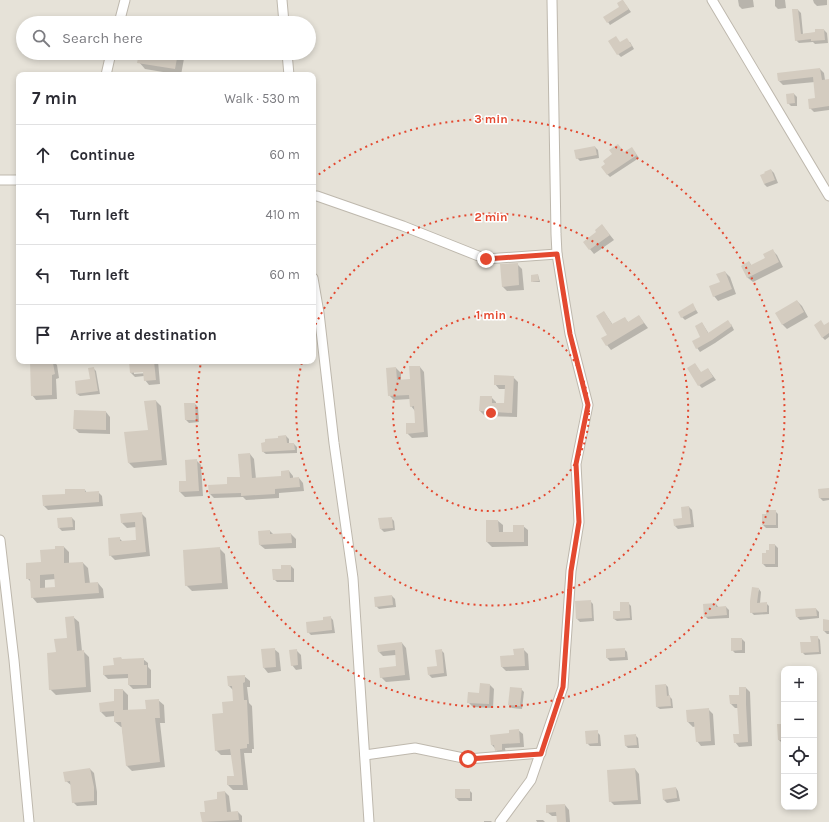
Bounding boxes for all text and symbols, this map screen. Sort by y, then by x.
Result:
search box [16,16,316,60]
icon: search [30,27,52,49]
text: Search here [62,29,143,47]
text: 7 min [32,88,77,108]
text: Walk · 530 m [224,91,300,106]
text: 3 min [474,112,508,126]
icon: ahead [32,144,54,166]
text: Continue [70,146,135,164]
text: 60 m [270,147,300,162]
icon: left [32,204,54,226]
text: Turn left [70,206,129,224]
text: 410 m [265,207,300,222]
text: 2 min [474,210,508,224]
route end [477,250,495,268]
icon: left [32,264,54,286]
text: Turn left [70,266,129,284]
text: 60 m [270,267,300,282]
text: 1 min [476,308,506,322]
icon: arrive [32,324,54,346]
text: Arrive at destination [70,326,217,344]
centre of rings [484,406,498,420]
map controls [781,666,817,810]
button: + [781,666,817,702]
button: − [781,702,817,738]
button: locate [781,738,817,774]
route start [459,750,477,768]
button: layers [781,774,817,810]

